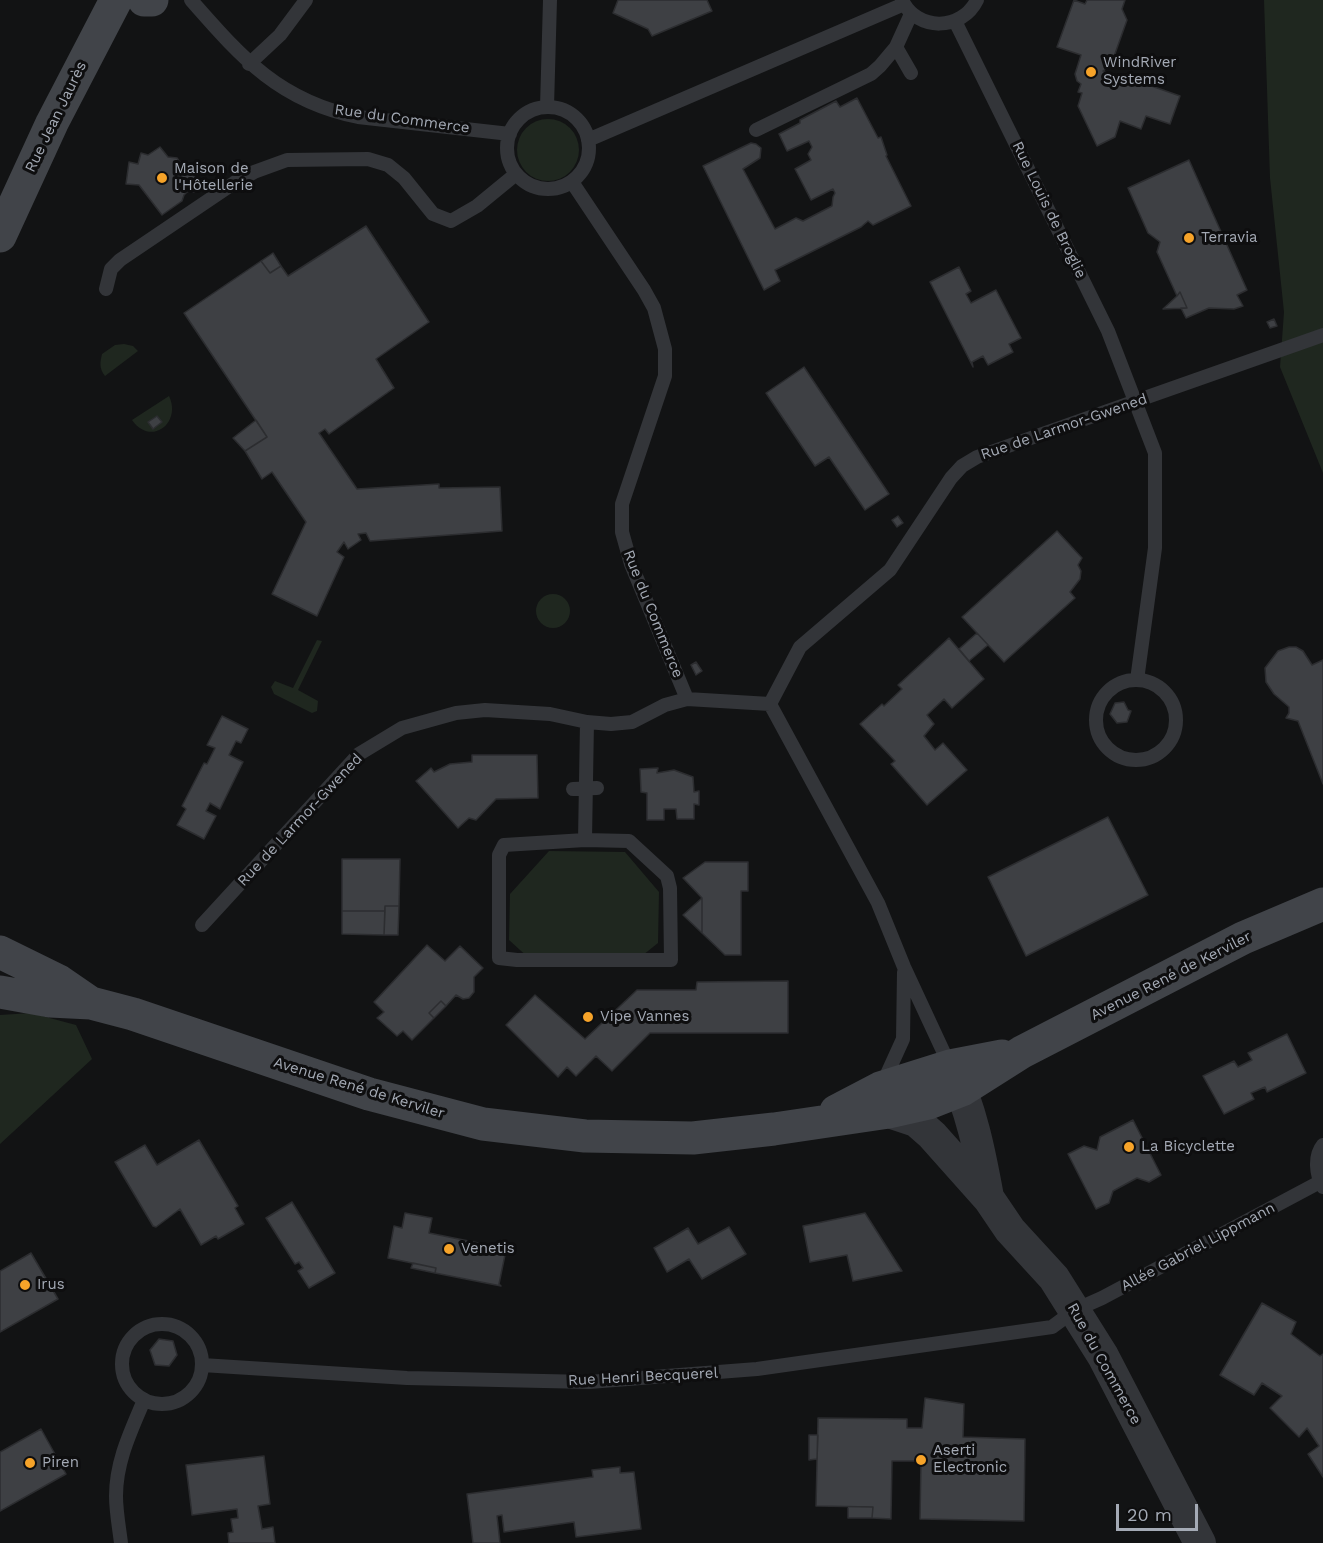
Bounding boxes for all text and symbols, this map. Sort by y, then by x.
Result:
place label: WindRiver Systems [1103,54,1176,89]
street label: Rue Jean Jaurès [21,59,91,175]
marker: WindRiver Systems [1084,65,1098,79]
street label: Rue du Commerce [333,101,471,137]
street label: Rue Louis de Broglie [1008,139,1090,281]
place label: Maison de l'Hôtellerie [174,160,253,195]
marker: Maison de l'Hôtellerie [155,171,169,185]
place label: Terravia [1201,229,1258,247]
marker: Terravia [1182,231,1196,245]
street label: Rue de Larmor-Gwened [978,390,1150,464]
street label: Rue du Commerce [619,548,687,680]
street label: Rue de Larmor-Gwened [234,750,366,890]
street label: Avenue René de Kerviler [1088,928,1254,1024]
place label: Vipe Vannes [600,1008,689,1026]
marker: Vipe Vannes [581,1010,595,1024]
street label: Avenue René de Kerviler [271,1053,447,1123]
place label: La Bicyclette [1141,1138,1235,1156]
marker: La Bicyclette [1122,1140,1136,1154]
street label: Allée Gabriel Lippmann [1118,1199,1278,1295]
place label: Venetis [461,1240,515,1258]
marker: Venetis [442,1242,456,1256]
place label: Irus [37,1276,65,1294]
marker: Irus [18,1278,32,1292]
street label: Rue du Commerce [1063,1300,1145,1428]
street label: Rue Henri Becquerel [568,1364,718,1390]
place label: Aserti Electronic [933,1442,1007,1477]
marker: Aserti Electronic [914,1453,928,1467]
place label: Piren [42,1454,79,1472]
marker: Piren [23,1456,37,1470]
scale bar [1119,1492,1202,1530]
text: 20 m [1127,1504,1172,1525]

